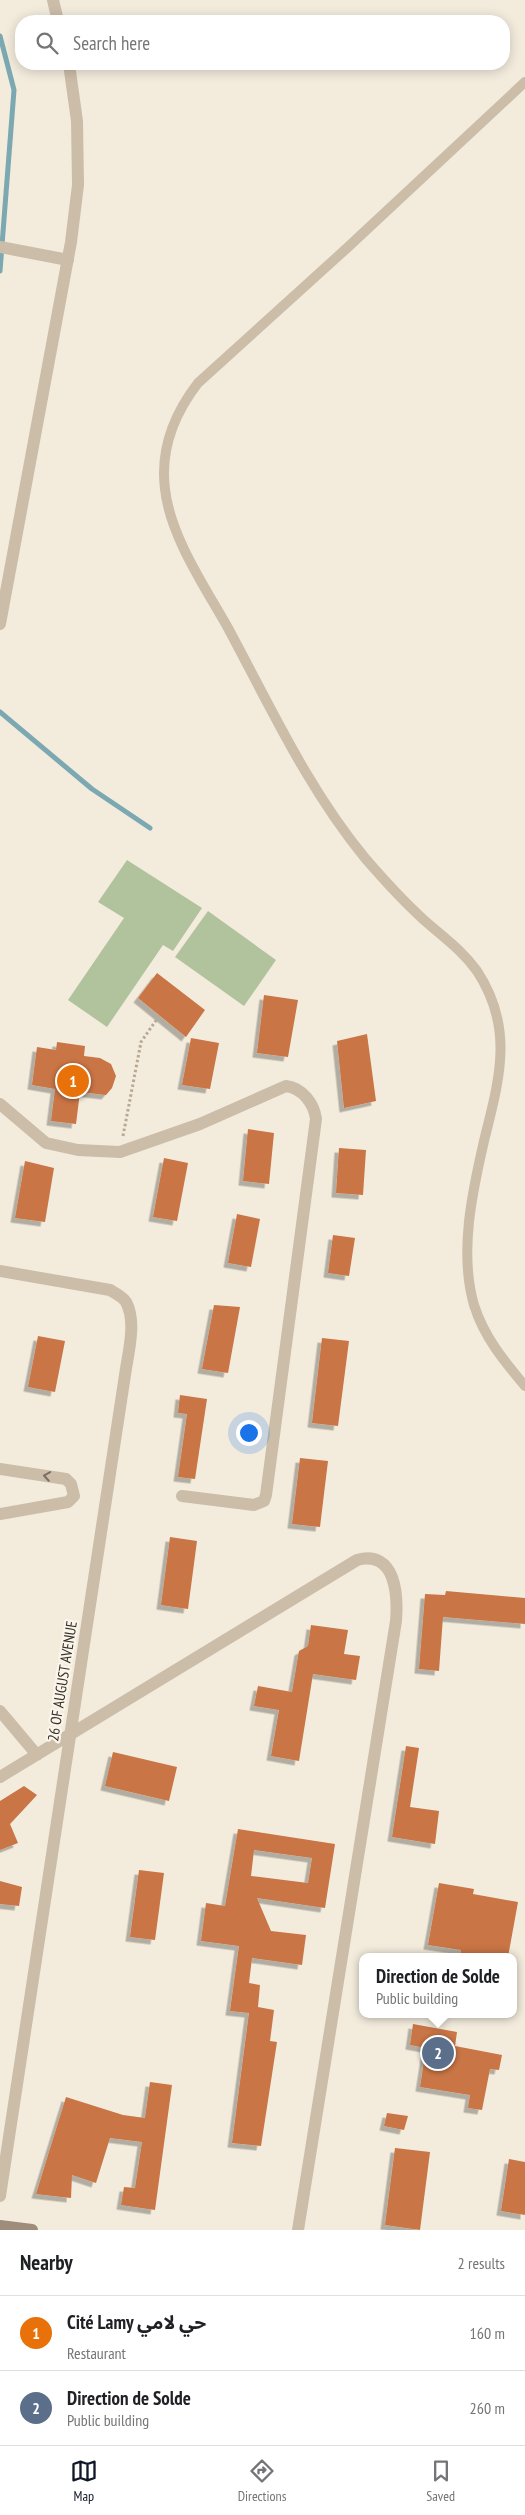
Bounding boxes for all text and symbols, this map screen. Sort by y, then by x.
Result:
search box [15,15,510,70]
icon: search [33,29,61,57]
text: Search here [73,31,150,55]
pin: 1 [57,1062,89,1100]
your location [236,1420,262,1446]
one-way arrow [43,1472,51,1482]
street label: 26 OF AUGUST AVENUE [43,1619,81,1743]
popup [359,1953,517,2018]
text: Direction de Solde [376,1964,500,1988]
text: Public building [376,1988,458,2008]
pin: 2 [422,2034,454,2072]
text: Nearby [20,2249,73,2276]
text: 2 results [458,2253,505,2273]
text: Cité Lamy حي لامي [67,2310,206,2334]
text: 1 [32,2323,40,2343]
text: 160 m [470,2323,505,2343]
text: Restaurant [67,2343,126,2363]
text: Direction de Solde [67,2386,191,2410]
text: 2 [32,2398,40,2418]
text: 260 m [470,2398,505,2418]
text: Public building [67,2410,149,2430]
tab: Map [70,2457,98,2505]
tab: Directions [238,2457,286,2505]
tab: Saved [426,2457,455,2505]

